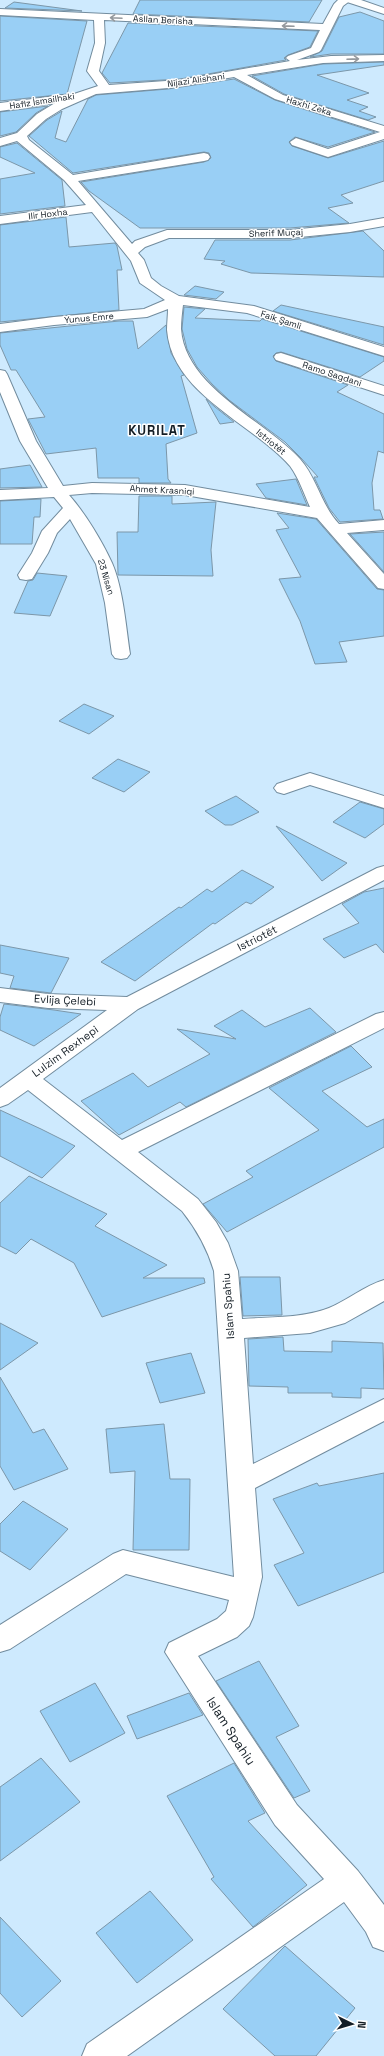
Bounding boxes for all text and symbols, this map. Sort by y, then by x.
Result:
street label: Asllan Berisha [133,12,193,28]
one-way arrow [110,14,123,22]
one-way arrow [282,22,295,29]
one-way arrow [346,55,359,63]
street label: Nijazi Alishani [166,70,226,90]
street label: Hafiz İsmai̇lhaki [9,90,75,112]
street label: Haxhi Zeka [285,93,333,119]
street label: Ilir Hoxha [28,206,68,222]
street label: Sherif Muçaj [249,226,303,240]
street label: Faik Şamli [259,308,303,332]
street label: Yunus Emre [64,310,114,326]
street label: Ramo Sagdani [301,359,363,389]
district label: KURILAT [128,422,186,439]
street label: Istriotët [254,426,288,458]
street label: Ahmet Krasniqi [129,482,195,498]
street label: 23 Nisan [95,558,117,596]
street label: Istriotët [235,922,279,954]
street label: Evlija Çelebi [34,991,97,1009]
street label: Lulzim Rexhepi [29,1022,101,1080]
street label: Islam Spahiu [219,1273,237,1339]
street label: Islam Spahiu [203,1694,259,1768]
north arrow [332,2004,372,2044]
text: N [355,2021,369,2029]

